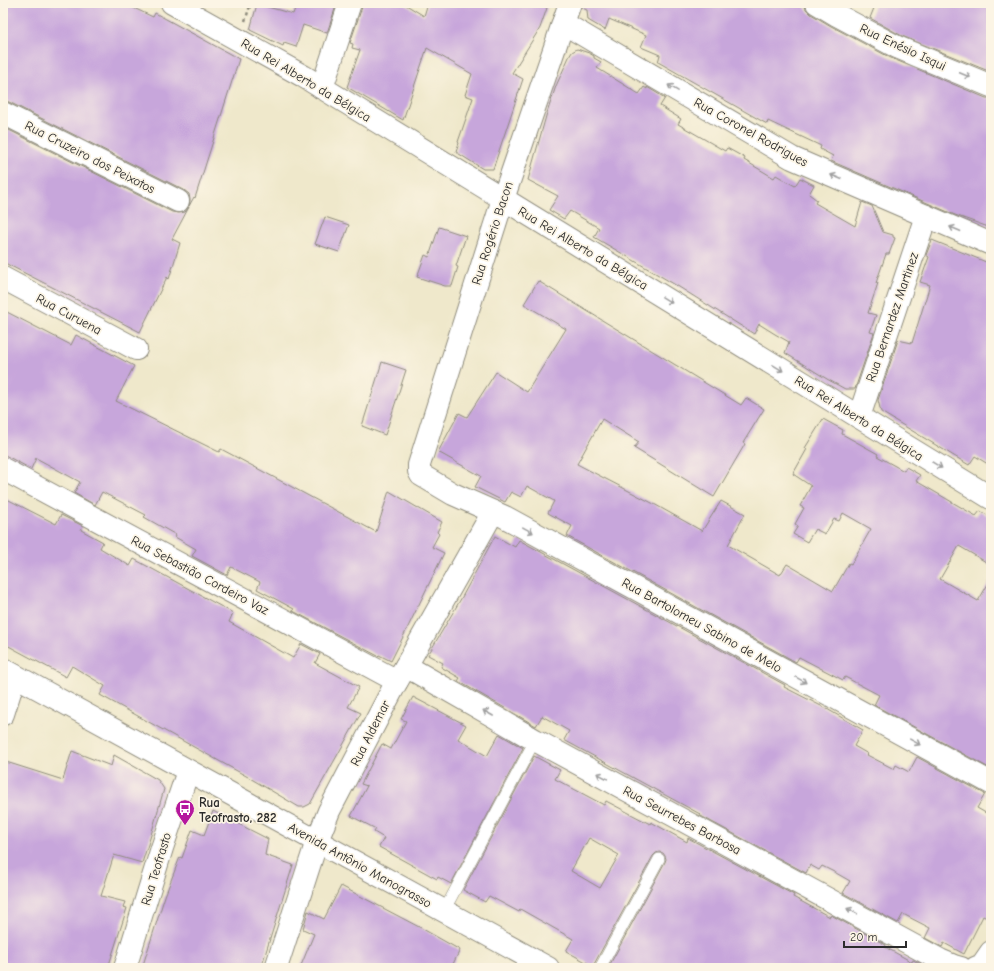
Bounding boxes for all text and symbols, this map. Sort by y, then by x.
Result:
street label: Rua Enésio Isqui [858,20,948,74]
street label: Rua Rei Alberto da Bélgica [238,35,374,125]
one-way arrow [958,72,970,79]
one-way arrow [667,84,679,92]
street label: Rua Coronel Rodrigues [691,94,811,170]
street label: Rua Cruzeiro dos Peixotos [22,118,158,196]
one-way arrow [830,173,842,181]
street label: Rua Rogério Bacon [468,179,516,287]
street label: Rua Rei Alberto da Bélgica [515,203,651,293]
one-way arrow [950,225,962,232]
street label: Rua Bernardez Martinez [863,250,921,384]
street label: Rua Curuena [34,290,104,338]
one-way arrow [661,296,672,304]
one-way arrow [772,364,783,372]
street label: Rua Rei Alberto da Bélgica [792,372,926,464]
one-way arrow [931,461,942,469]
one-way arrow [521,527,533,534]
street label: Rua Sebastião Cordeiro Vaz [129,532,272,618]
street label: Rua Bartolomeu Sabino de Melo [619,575,785,675]
one-way arrow [795,676,807,684]
street label: Rua Aldemar [347,697,393,768]
one-way arrow [483,709,495,717]
one-way arrow [909,739,921,746]
one-way arrow [596,772,608,779]
street label: Rua Seurrebes Barbosa [621,783,743,857]
place label: Rua Teofrasto, 282 [199,795,276,825]
bus stop icon: Rua Teofrasto, 282 [174,798,196,826]
street label: Avenida Antônio Manograsso [286,819,434,911]
street label: Rua Teofrasto [138,831,174,907]
one-way arrow [846,907,858,915]
scale bar [844,923,906,949]
text: 20 m [850,930,878,944]

